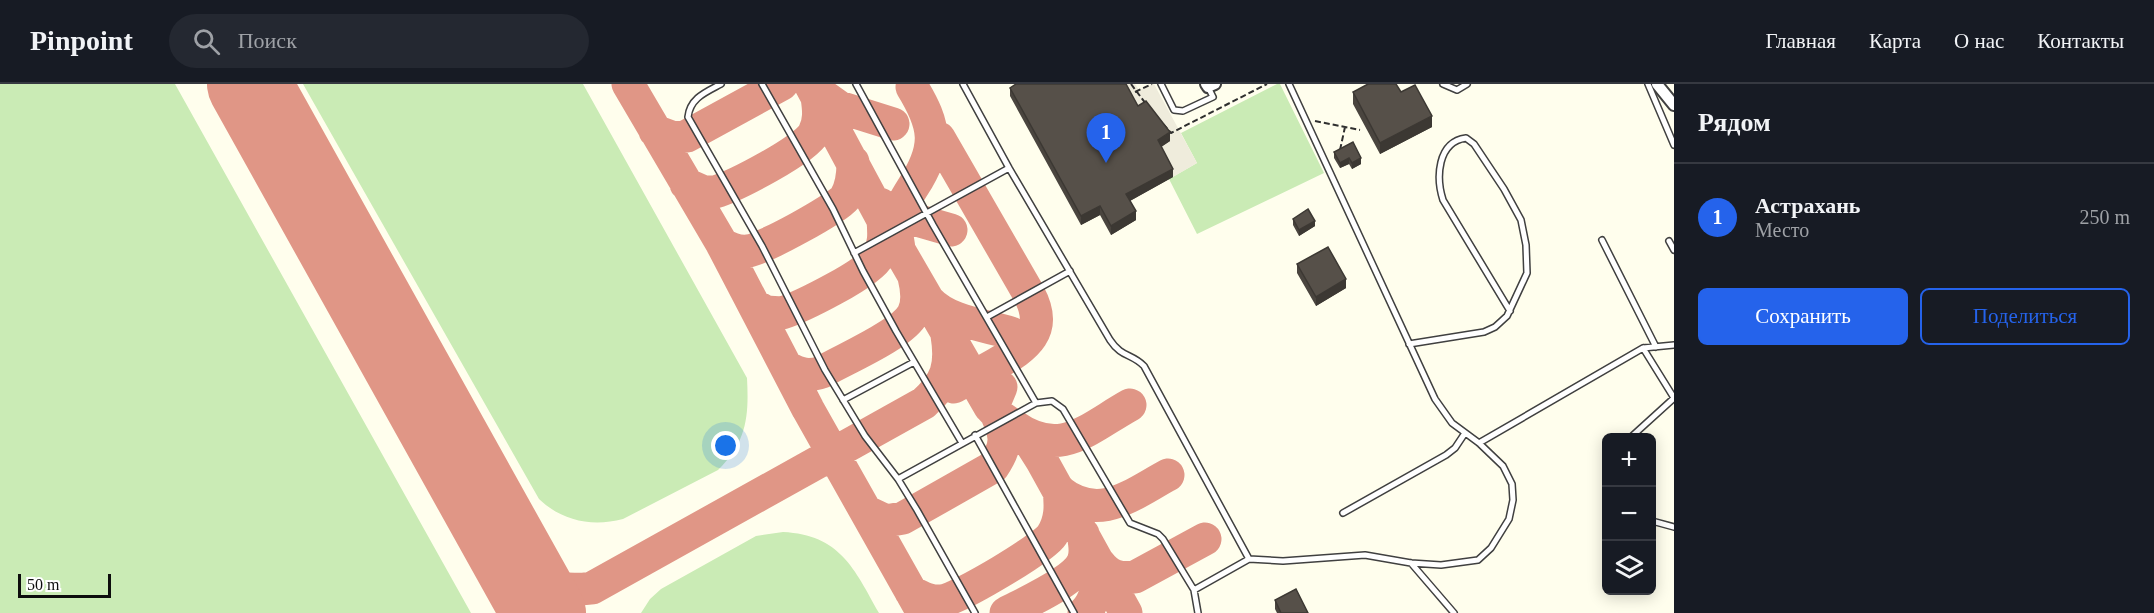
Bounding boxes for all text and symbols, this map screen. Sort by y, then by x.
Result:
search box [169,14,589,68]
text: Pinpoint [30,25,133,56]
icon: search [190,25,223,58]
text: Поиск [238,28,297,53]
text: Главная [1766,29,1836,53]
text: Карта [1869,29,1921,53]
text: О нас [1954,29,2004,53]
text: Контакты [2037,29,2124,53]
text: Рядом [1698,108,1771,137]
pin: 1 [1086,113,1126,163]
text: Астрахань [1755,193,1860,218]
text: 1 [1713,206,1723,228]
text: 250 m [2079,206,2130,228]
text: Место [1755,219,1809,241]
button: Сохранить [1698,288,1908,345]
button: Поделиться [1920,288,2130,345]
your location [711,431,740,460]
map controls [1602,433,1656,595]
button: + [1602,433,1656,487]
button: − [1602,487,1656,541]
button: layers [1602,541,1656,595]
scale bar [18,571,111,598]
text: 50 m [27,576,59,593]

